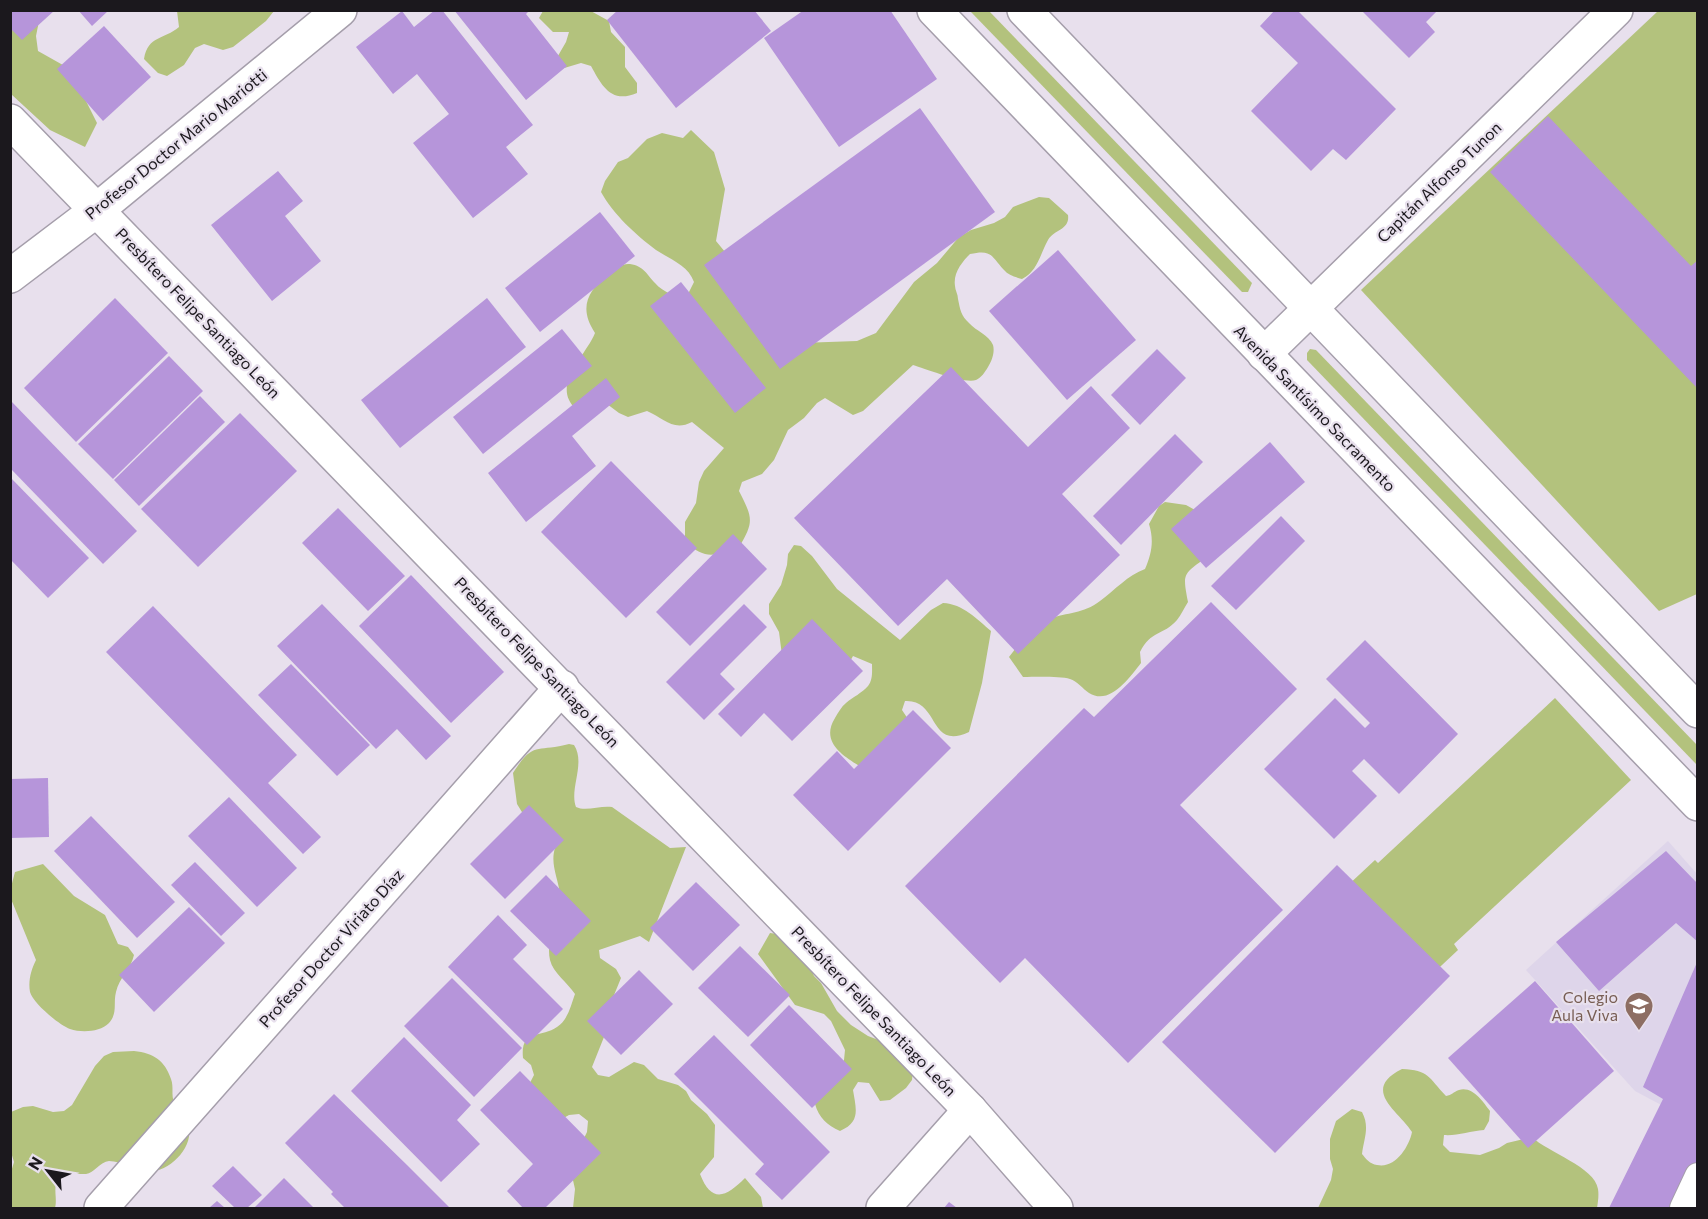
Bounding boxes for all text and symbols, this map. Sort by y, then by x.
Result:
street label: Profesor Doctor Mario Mariotti [81,64,270,223]
street label: Capitán Alfonso Tunon [1373,117,1505,246]
street label: Presbítero Felipe Santiago León [112,224,285,402]
street label: Avenida Santísimo Sacramento [1231,320,1400,495]
street label: Presbítero Felipe Santiago León [451,573,624,751]
street label: Profesor Doctor Viriato Díaz [255,865,407,1031]
street label: Presbítero Felipe Santiago León [788,922,961,1100]
place label: Colegio Aula Viva [1551,987,1618,1024]
school or university icon: Colegio Aula Viva [1623,990,1655,1032]
north arrow [18,1141,78,1201]
text: N [23,1153,46,1173]

